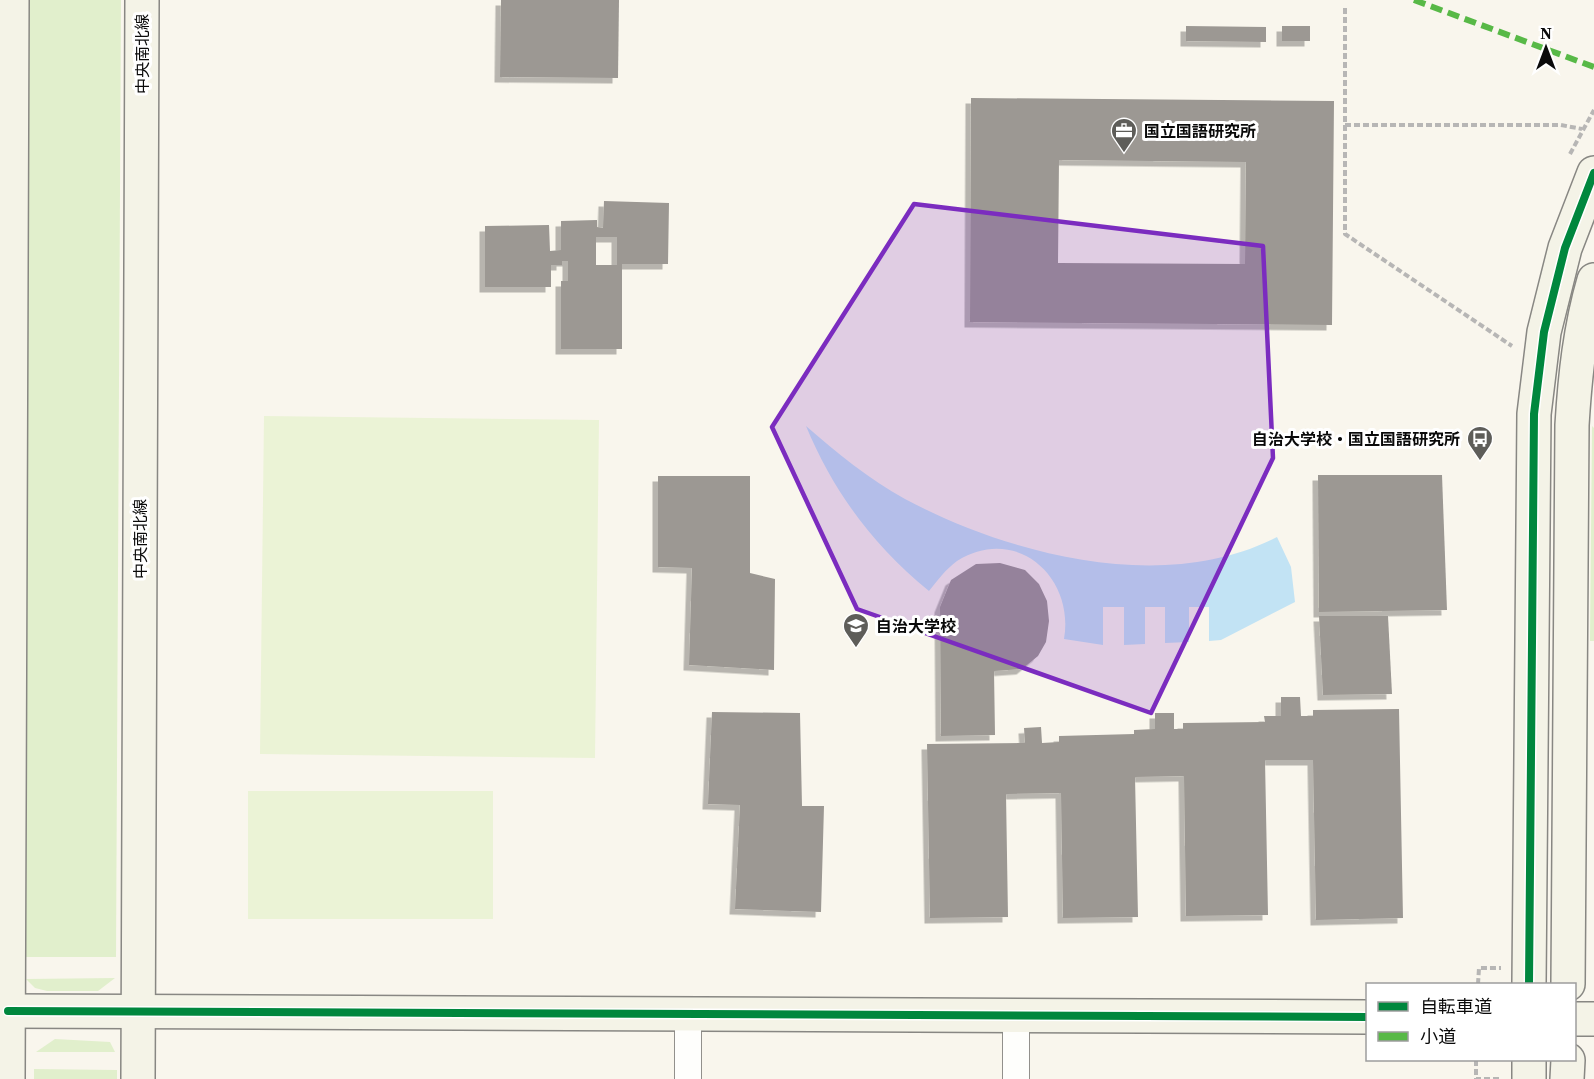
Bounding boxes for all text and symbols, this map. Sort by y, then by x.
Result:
street label: 中央南北線 [131,14,153,94]
north arrow [1516,18,1576,78]
text: N [1540,22,1552,44]
office icon: 国立国語研究所 [1109,116,1139,154]
place label: 国立国語研究所 [1144,120,1256,142]
bus stop icon: 自治大学校・国立国語研究所 [1465,424,1495,462]
place label: 自治大学校・国立国語研究所 [1252,428,1460,450]
street label: 中央南北線 [129,499,151,579]
school or university icon: 自治大学校 [841,611,871,649]
place label: 自治大学校 [876,615,956,637]
legend [1366,983,1576,1061]
text: 自転車道 [1420,994,1492,1019]
text: 小道 [1420,1024,1456,1049]

